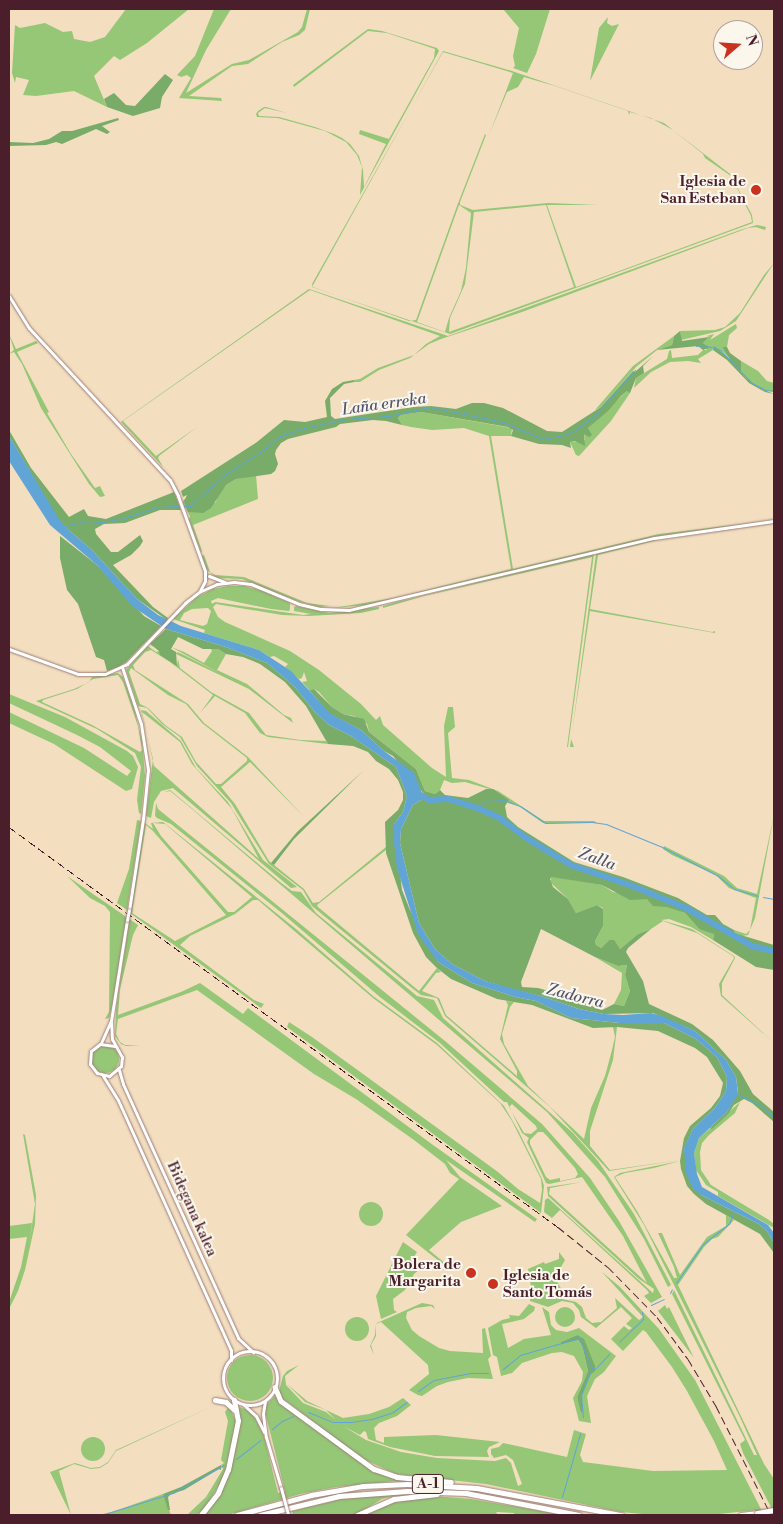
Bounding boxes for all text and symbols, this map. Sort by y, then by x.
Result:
north arrow [713,20,763,70]
text: N [741,32,762,49]
place label: Iglesia de San Esteban [661,172,746,207]
marker: Iglesia de San Esteban [750,184,762,196]
water label: Laña erreka [341,389,427,419]
water label: Zalla [576,843,618,875]
water label: Zadorra [544,980,606,1012]
street label: Bidegana kalea [163,1159,221,1259]
place label: Bolera de Margarita [388,1255,461,1290]
place label: Iglesia de Santo Tomás [503,1266,592,1301]
marker: Bolera de Margarita [465,1267,477,1279]
marker: Iglesia de Santo Tomás [487,1278,499,1290]
road number: A-1 [412,1472,444,1496]

